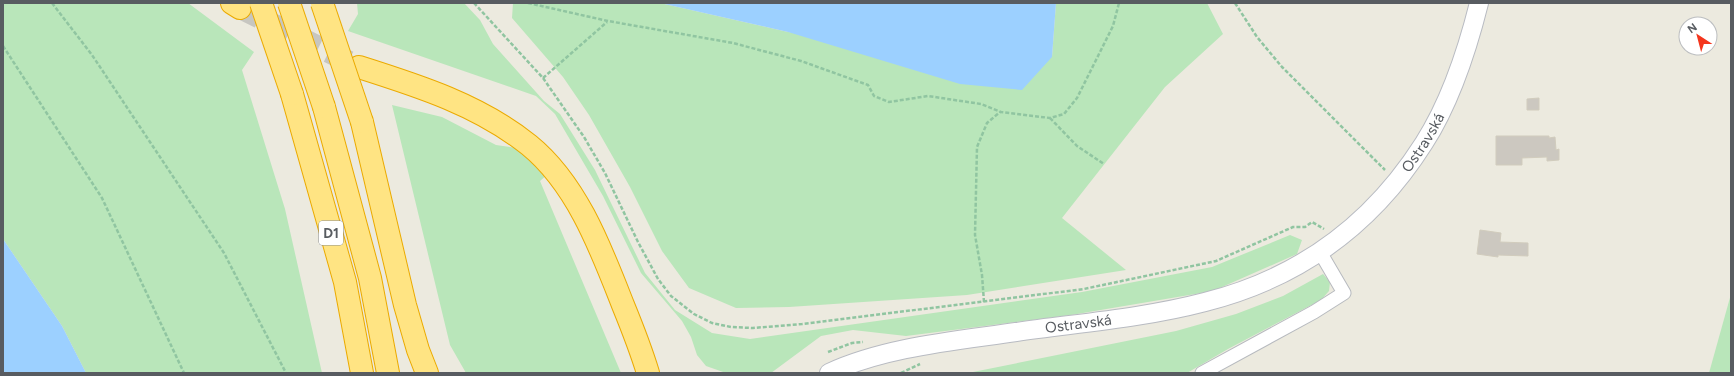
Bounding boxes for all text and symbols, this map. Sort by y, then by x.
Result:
north arrow [1678,16,1718,56]
text: N [1685,21,1700,36]
street label: Ostravská [1398,110,1448,176]
road number: D1 [319,221,343,245]
street label: Ostravská [1044,311,1113,337]

